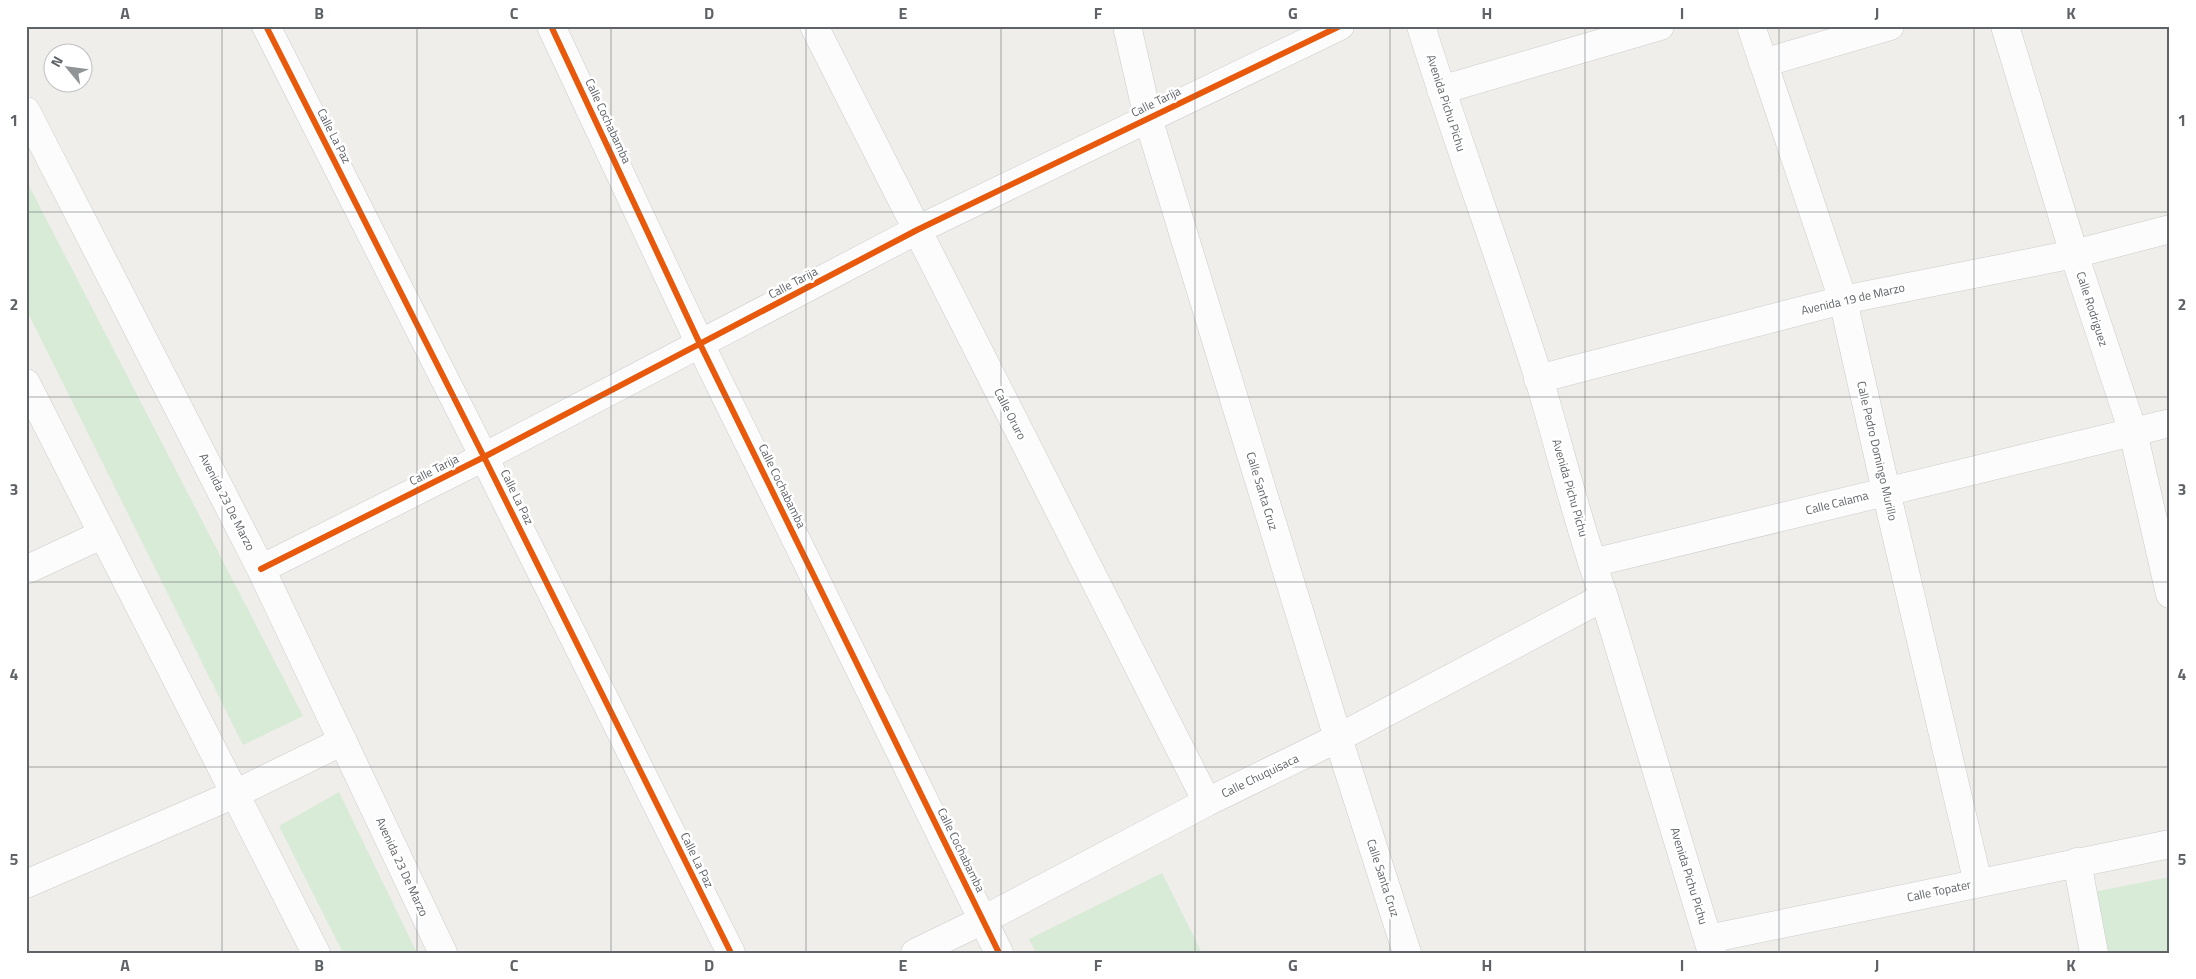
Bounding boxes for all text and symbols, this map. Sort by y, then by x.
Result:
text: A [120,1,130,25]
text: B [314,1,324,25]
text: C [510,1,519,25]
text: D [704,1,714,25]
text: E [899,1,908,25]
text: F [1094,1,1103,25]
text: G [1288,1,1298,25]
text: H [1482,1,1492,25]
text: I [1680,1,1684,25]
text: J [1875,1,1879,25]
text: K [2066,1,2076,25]
north arrow [42,42,92,92]
text: N [45,52,68,71]
street label: Avenida Pichu Pichu [1422,52,1471,154]
street label: Calle Cochabamba [580,75,636,166]
street label: Calle Tarija [1128,81,1184,122]
street label: Calle La Paz [312,105,356,167]
text: 1 [10,108,18,132]
text: 1 [2178,108,2186,132]
street label: Calle Tarija [765,262,821,303]
street label: Calle Rodriguez [2071,269,2113,349]
street label: Avenida 19 de Marzo [1799,277,1907,320]
text: 2 [10,292,18,316]
text: 2 [2178,292,2186,316]
street label: Calle Pedro Domingo Murillo [1852,379,1903,523]
street label: Calle Oruro [989,385,1032,443]
street label: Avenida Pichu Pichu [1547,437,1594,539]
street label: Calle Cochabamba [754,440,811,531]
street label: Calle Tarija [406,449,462,490]
street label: Calle Santa Cruz [1242,449,1283,532]
street label: Avenida 23 De Marzo [195,450,260,554]
street label: Calle La Paz [496,466,539,528]
text: 3 [10,477,18,501]
text: 3 [2178,477,2186,501]
street label: Calle Calama [1803,486,1870,519]
text: 4 [10,662,19,686]
text: 4 [2178,662,2187,686]
street label: Calle Chuquisaca [1218,749,1302,803]
street label: Calle Cochabamba [933,804,990,895]
street label: Avenida 23 De Marzo [371,814,434,919]
street label: Avenida Pichu Pichu [1666,825,1713,927]
street label: Calle La Paz [676,829,719,891]
street label: Calle Santa Cruz [1362,836,1405,919]
text: 5 [10,847,19,871]
text: 5 [2178,847,2187,871]
street label: Calle Topater [1905,874,1973,907]
text: A [120,953,130,977]
text: B [314,953,324,977]
text: C [510,953,519,977]
text: D [704,953,714,977]
text: E [899,953,908,977]
text: F [1094,953,1103,977]
text: G [1288,953,1298,977]
text: H [1482,953,1492,977]
text: I [1680,953,1684,977]
text: J [1875,953,1879,977]
text: K [2066,953,2076,977]

